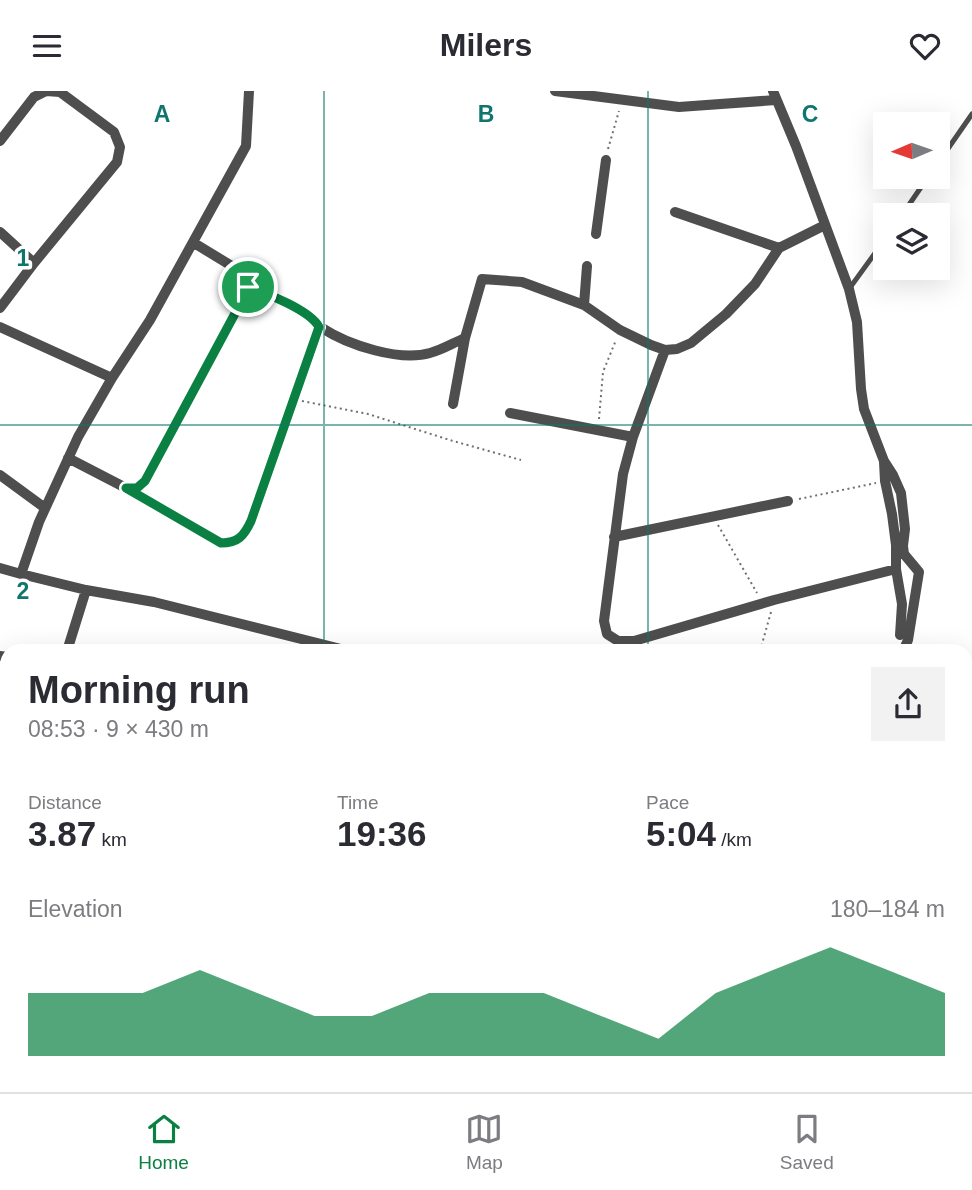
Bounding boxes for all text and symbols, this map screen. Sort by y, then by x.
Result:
icon: menu [28,27,66,65]
text: Milers [440,27,532,63]
icon: heart [906,27,944,65]
text: A [154,101,170,127]
text: B [478,101,494,127]
text: C [802,101,818,127]
north arrow [873,112,950,189]
map controls [873,112,950,280]
button: layers [873,203,950,280]
text: 1 [17,245,30,271]
pin [218,257,278,317]
icon: arrive [229,268,267,306]
text: 2 [17,578,29,604]
button: share [871,667,945,741]
text: Morning run [28,669,250,711]
text: 08:53 · 9 × 430 m [28,716,209,742]
text: Distance [28,792,102,813]
text: Time [337,792,379,813]
text: Pace [646,792,689,813]
text: 3.87 [28,814,96,853]
text: 19:36 [337,814,427,853]
text: 5:04 [646,814,716,853]
text: km [96,829,127,850]
text: /km [716,829,752,850]
text: Elevation [28,896,123,922]
text: 180–184 m [830,896,945,922]
tab: Home [138,1110,189,1174]
tab: Map [465,1110,503,1174]
tab: Saved [780,1110,834,1174]

